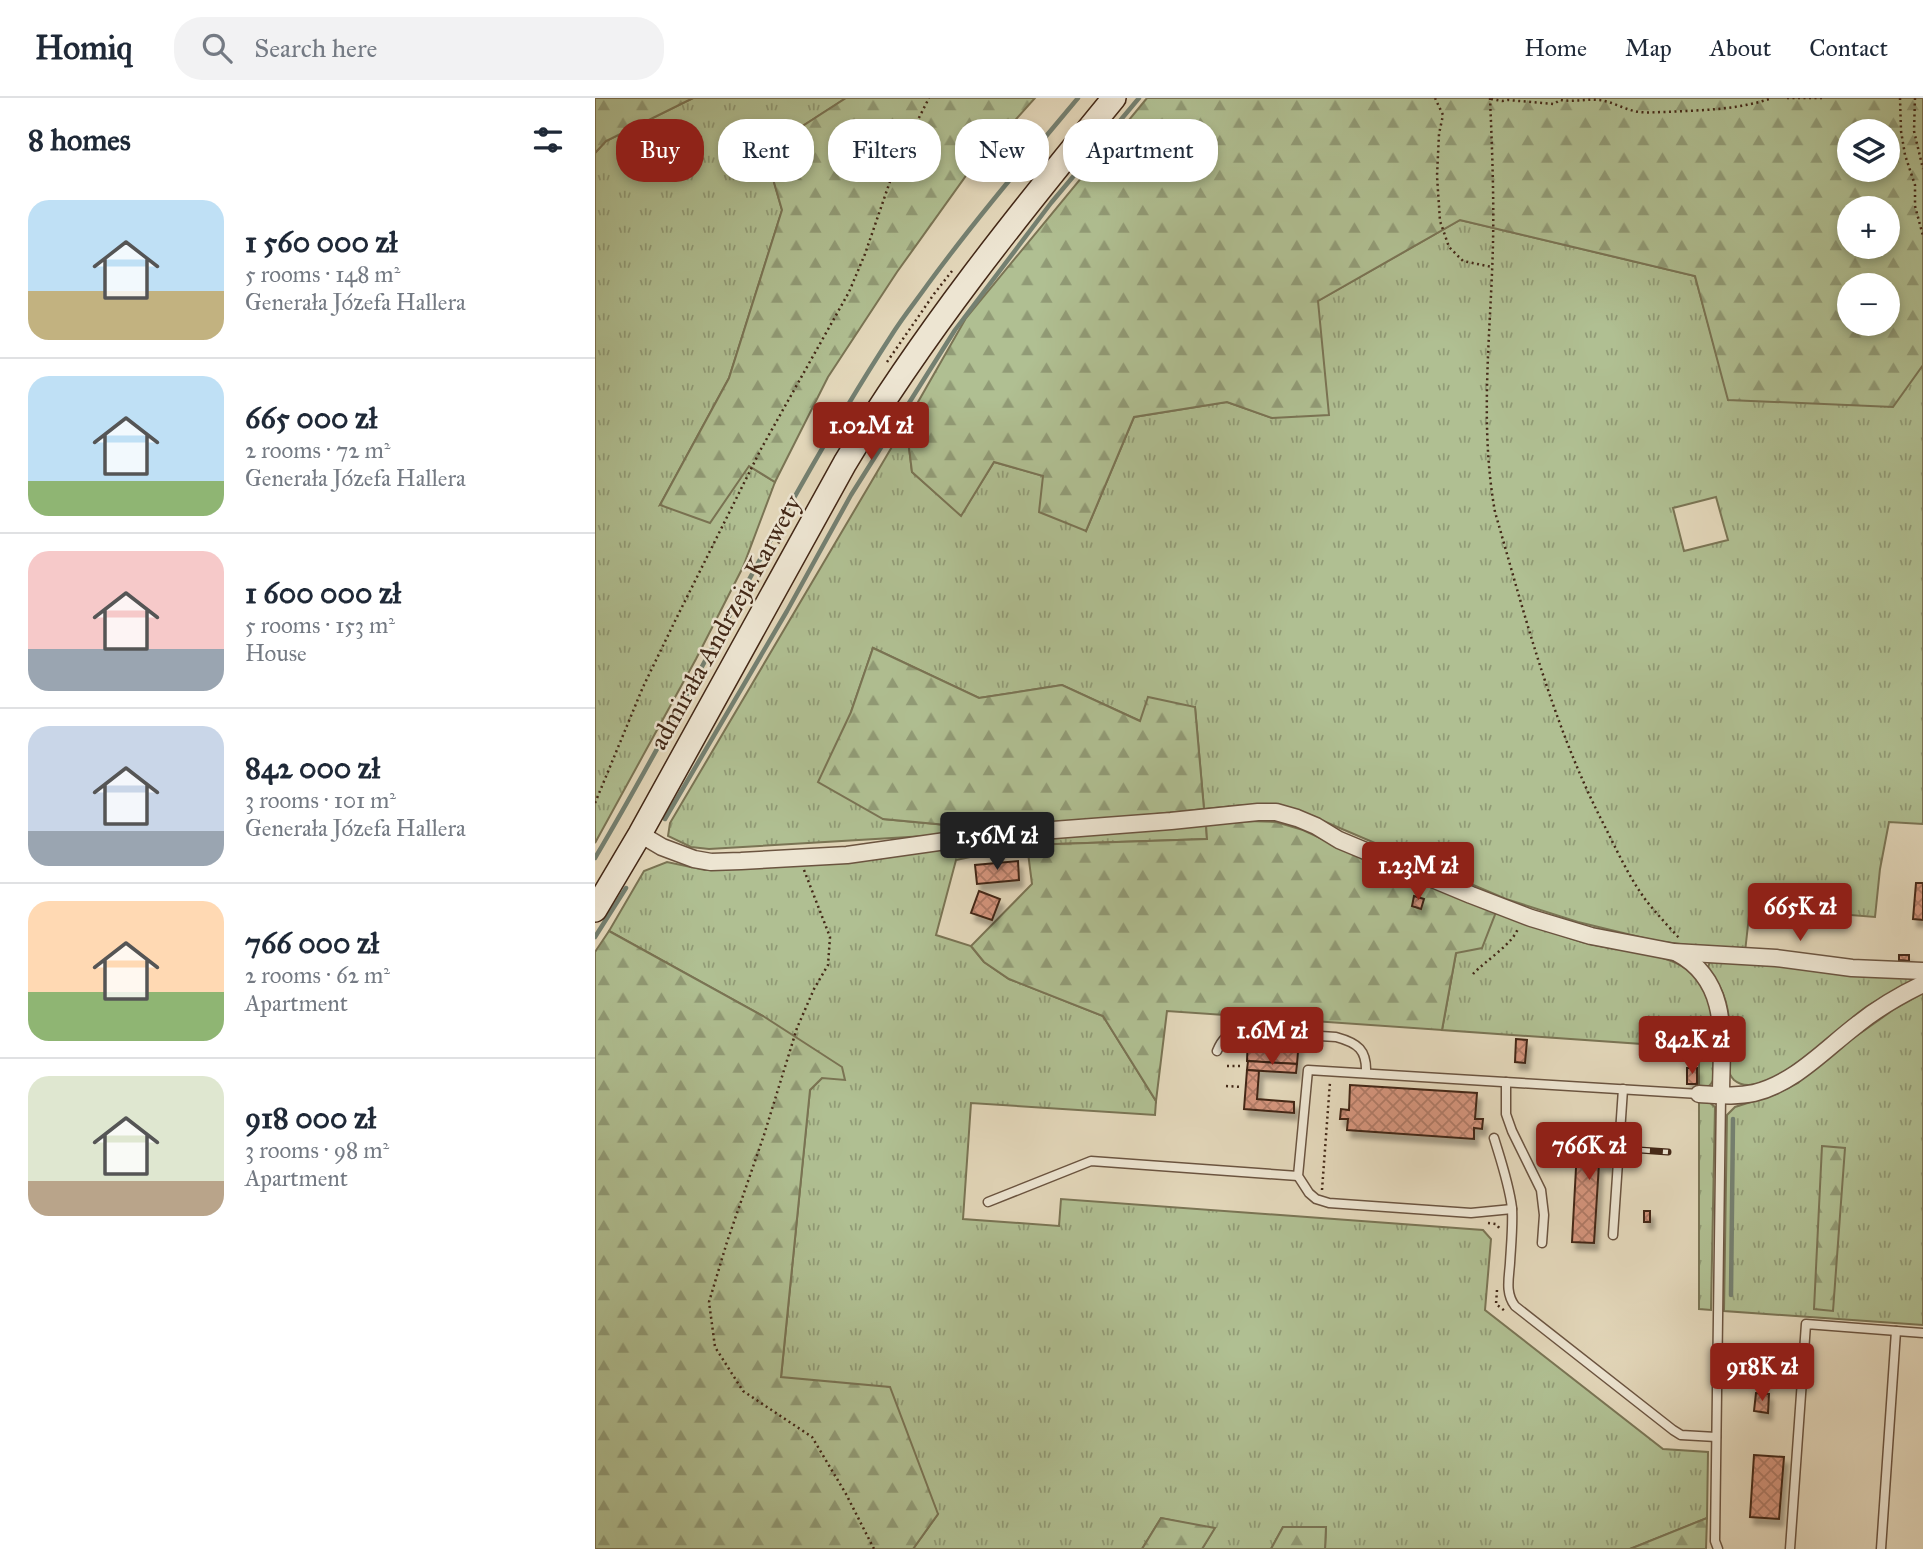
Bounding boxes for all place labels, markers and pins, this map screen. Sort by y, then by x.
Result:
pin: 1.02M zł [799,402,943,462]
pin: 1.56M zł [925,812,1069,872]
pin: 1.23M zł [1346,842,1490,902]
pin: 665K zł [1735,884,1865,943]
pin: 1.6M zł [1207,1007,1337,1067]
pin: 842K zł [1627,1016,1757,1076]
pin: 766K zł [1524,1122,1654,1182]
pin: 918K zł [1697,1344,1827,1403]

